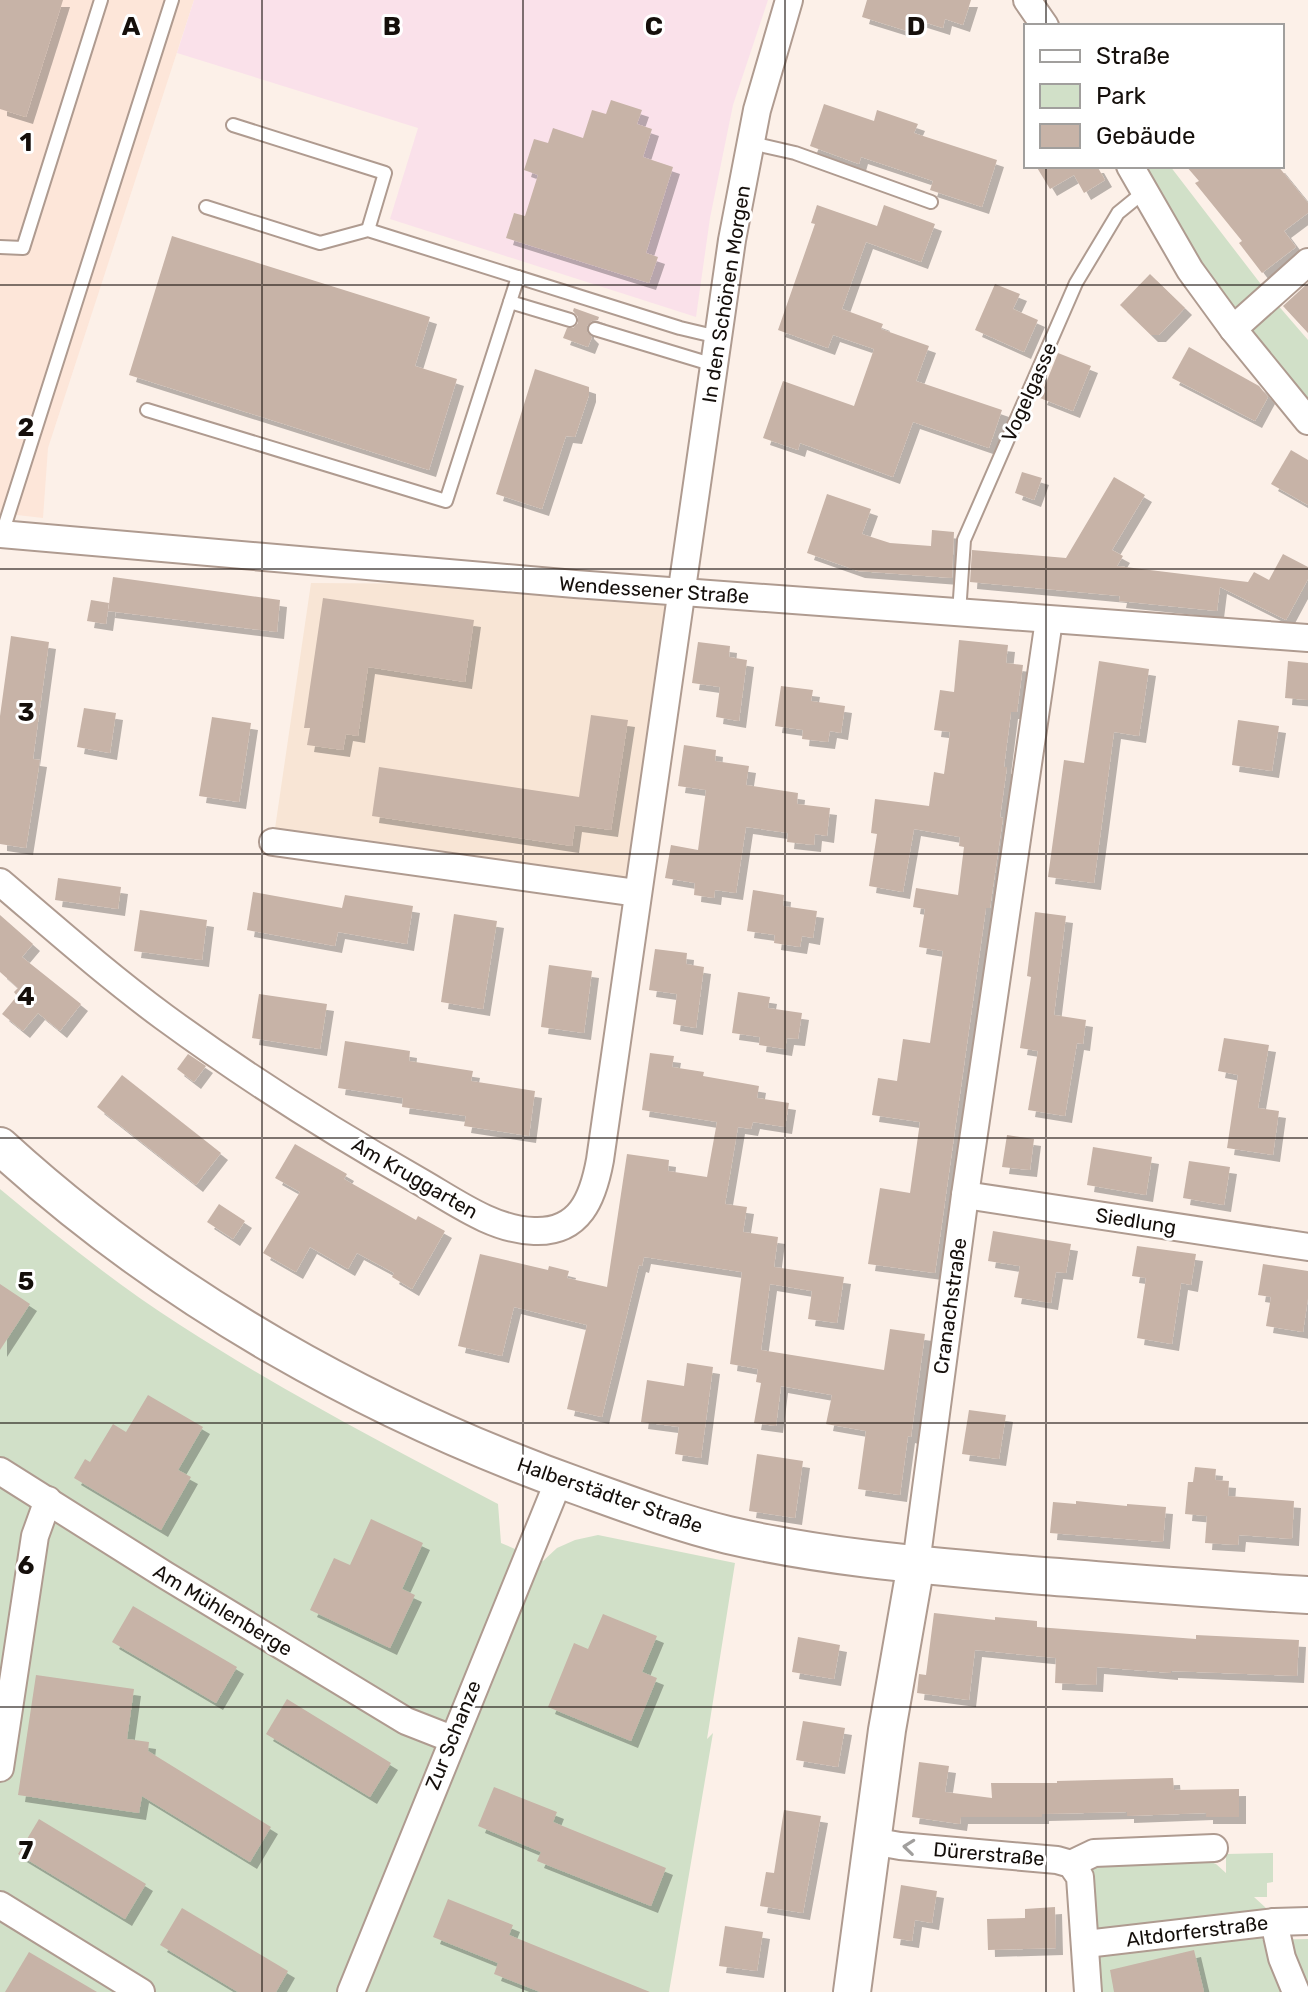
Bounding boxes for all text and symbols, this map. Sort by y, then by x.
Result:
text: A [122,11,141,42]
text: B [383,11,401,42]
text: C [645,11,663,42]
text: D [907,11,925,42]
legend [1024,24,1284,168]
text: Straße [1096,42,1170,70]
text: Park [1096,82,1147,110]
text: Gebäude [1096,122,1195,150]
text: 1 [20,127,32,158]
street label: In den Schönen Morgen [697,183,755,405]
street label: Vogelgasse [996,339,1062,445]
text: 2 [18,412,34,443]
street label: Wendessener Straße [558,571,750,609]
text: 3 [17,697,35,728]
text: 4 [17,981,35,1012]
street label: Am Kruggarten [348,1132,482,1224]
street label: Siedlung [1094,1203,1178,1239]
street label: Cranachstraße [929,1236,971,1376]
text: 5 [18,1266,34,1297]
street label: Halberstädter Straße [514,1452,706,1538]
text: 6 [18,1550,35,1581]
street label: Am Mühlenberge [149,1559,297,1661]
street label: Zur Schanze [420,1677,486,1793]
text: 7 [19,1835,34,1866]
street label: Dürerstraße [932,1837,1046,1871]
one-way arrow [902,1838,915,1855]
street label: Altdorferstraße [1125,1910,1269,1952]

